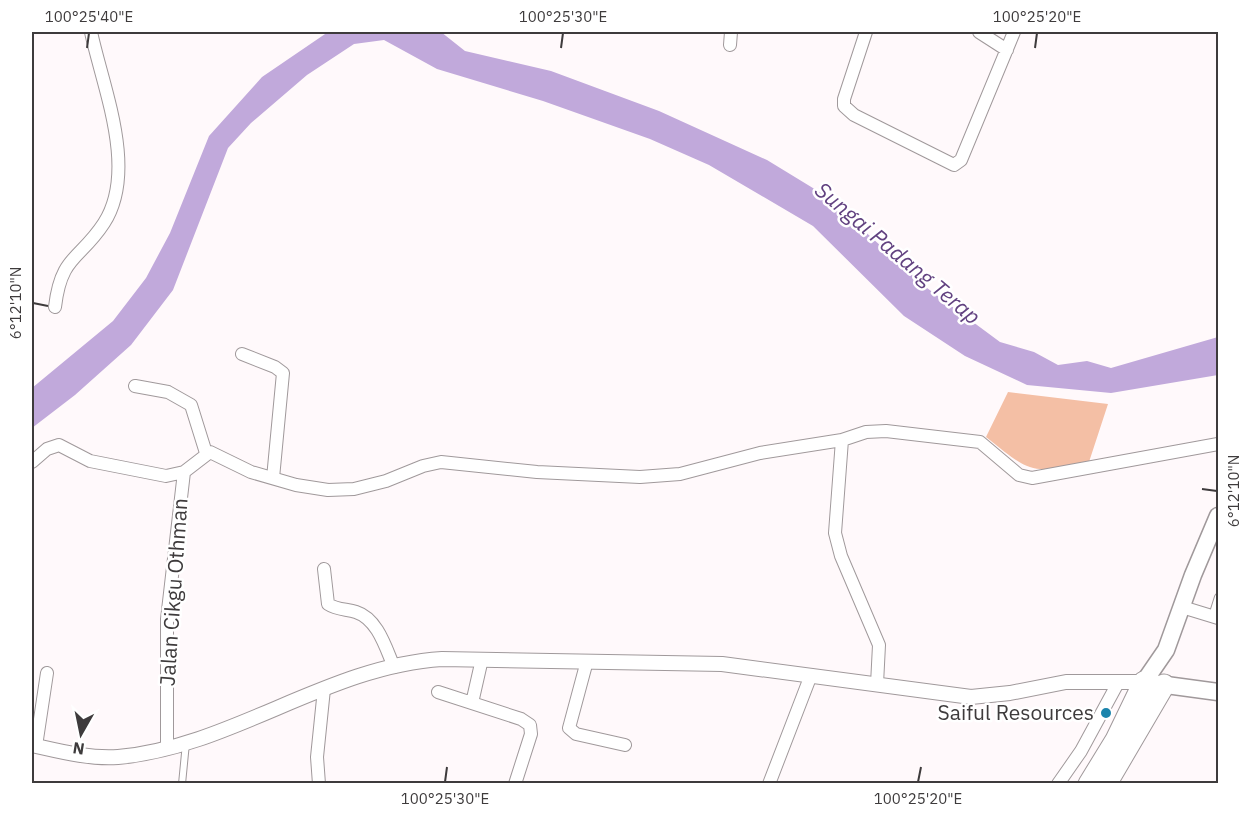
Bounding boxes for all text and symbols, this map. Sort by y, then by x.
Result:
text: 100°25'40"E [45,7,133,26]
text: 100°25'30"E [519,7,607,26]
text: 100°25'20"E [993,7,1081,26]
water label: Sungai Padang Terap [809,175,987,330]
text: 6°12'10"N [6,267,25,339]
text: 6°12'10"N [1224,455,1243,527]
street label: Jalan Cikgu Othman [152,497,194,687]
place label: Saiful Resources [938,698,1094,726]
north arrow [51,704,111,764]
marker: Saiful Resources [1099,706,1113,720]
text: N [71,738,86,760]
text: 100°25'30"E [401,789,489,808]
text: 100°25'20"E [874,789,962,808]

